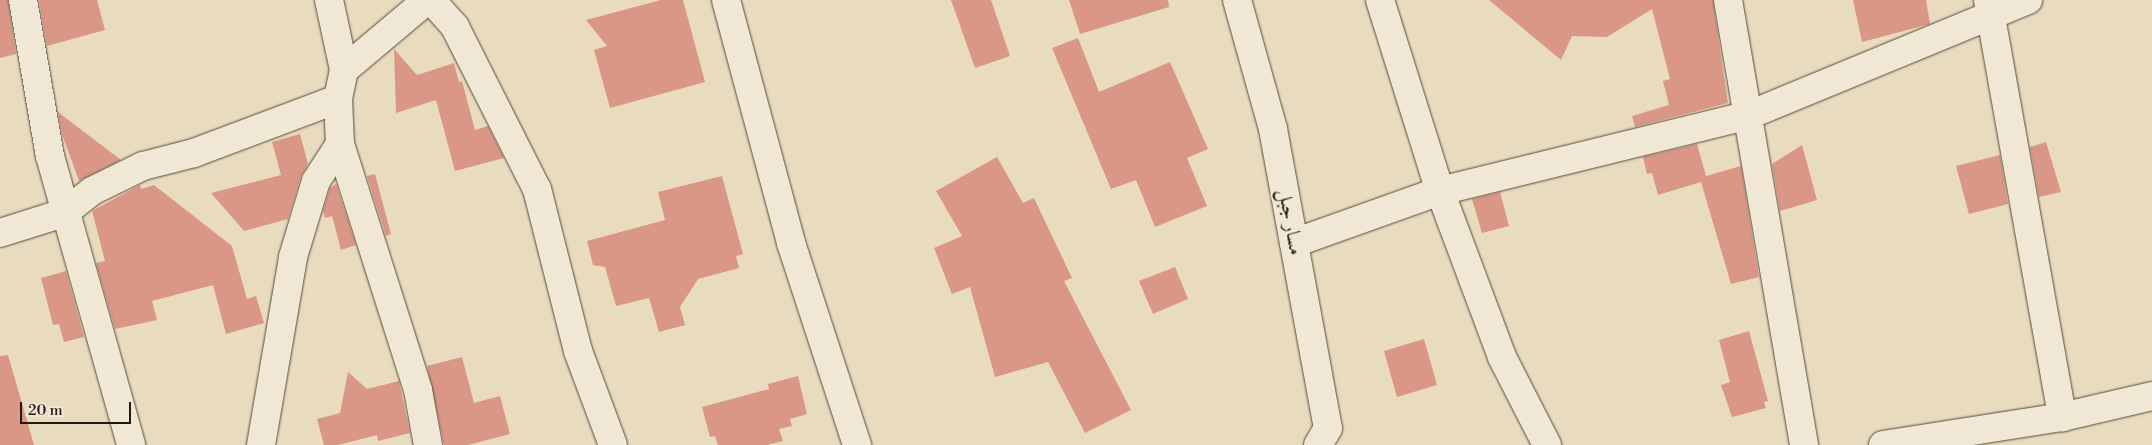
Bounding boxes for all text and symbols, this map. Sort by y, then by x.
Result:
street label: مسار جبل [1272,187,1308,257]
scale bar [22,392,134,424]
text: 20 m [28,401,63,420]

